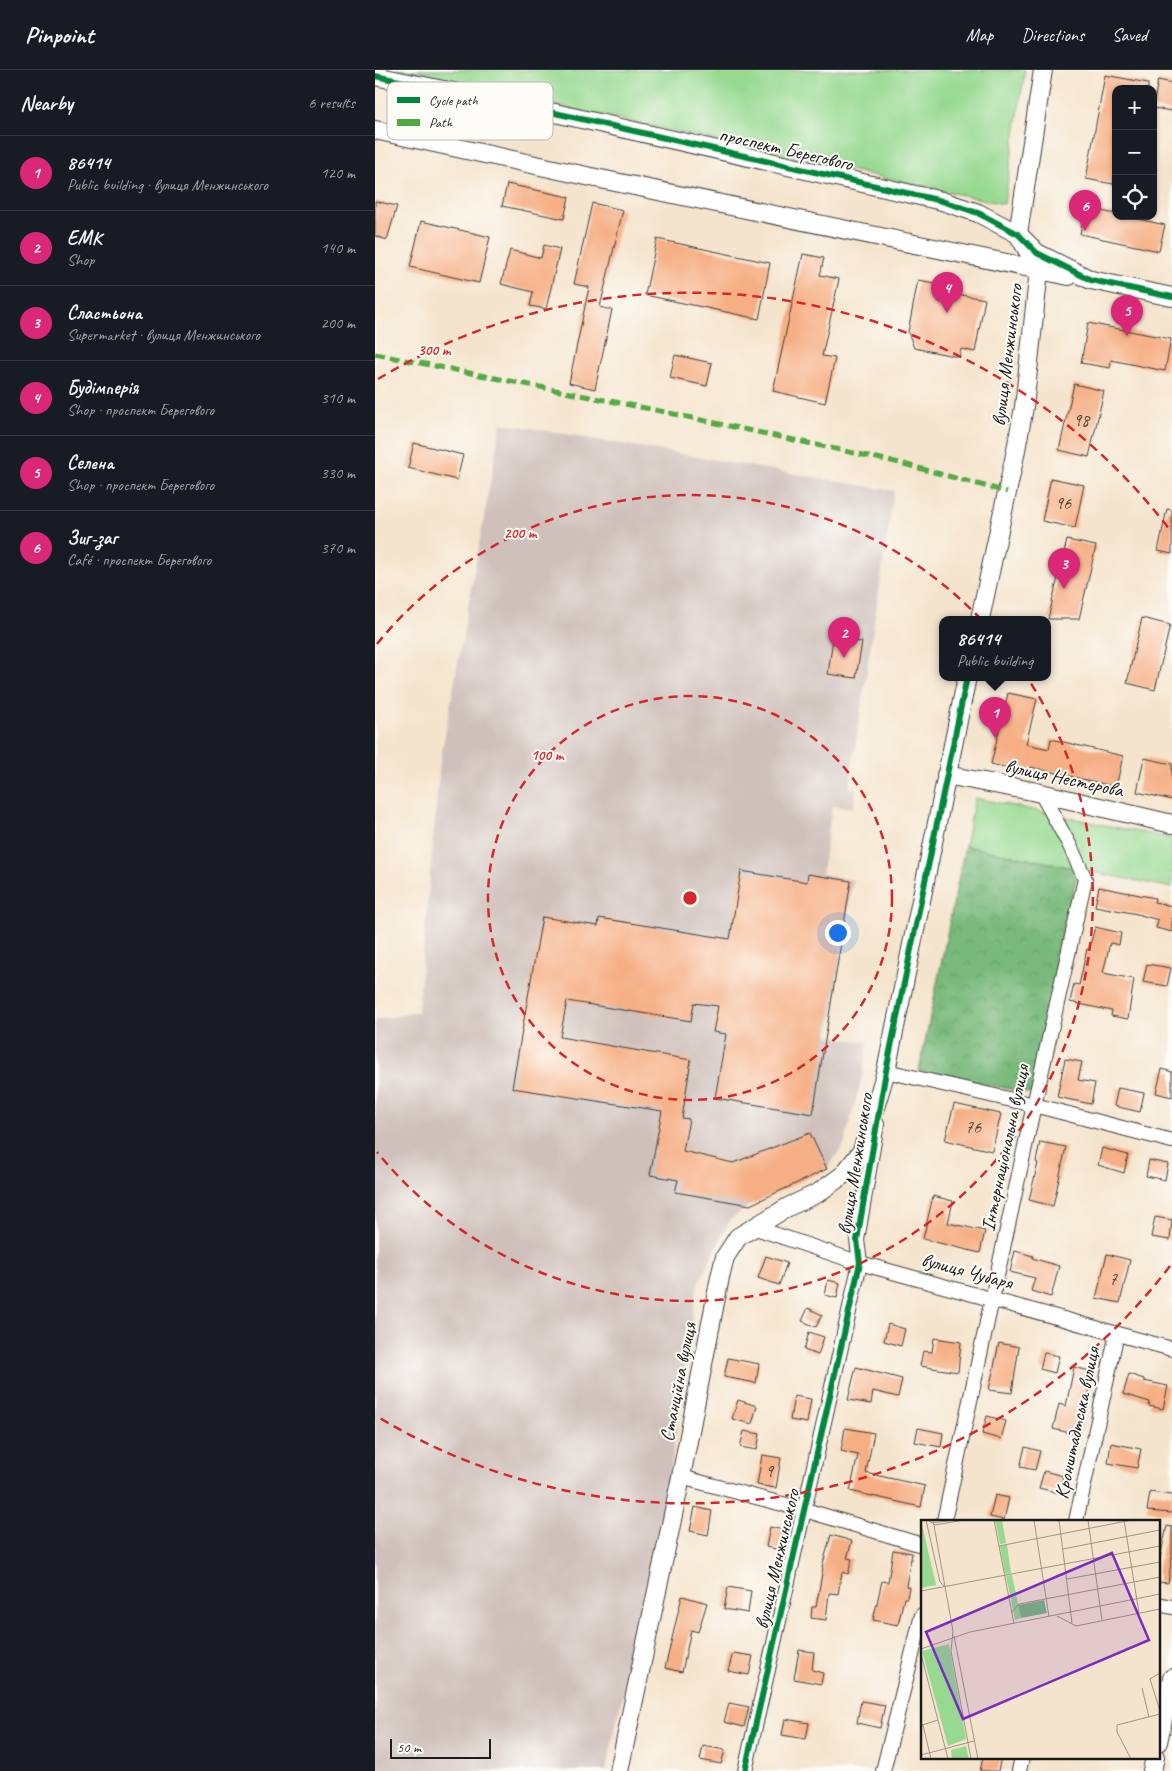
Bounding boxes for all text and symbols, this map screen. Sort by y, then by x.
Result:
text: Pinpoint [25,20,94,50]
text: Map [966,24,993,46]
text: Directions [1021,24,1084,46]
text: Saved [1112,24,1147,46]
legend [387,82,553,140]
map controls [1112,85,1157,220]
button: + [1112,85,1157,130]
text: Nearby [20,90,73,116]
text: Cycle path [429,92,478,109]
text: 6 results [308,93,355,113]
text: Path [429,114,453,131]
street label: проспект Берегового [717,121,856,177]
button: − [1112,130,1157,175]
text: 86414 [67,151,110,175]
text: 1 [32,163,40,183]
text: 120 m [321,163,355,183]
text: Public building · вулиця Менжинського [67,175,268,195]
button: locate [1112,175,1157,220]
pin: 6 [1069,190,1101,231]
text: ЕМК [67,226,102,250]
text: 2 [32,238,40,258]
text: 140 m [321,238,355,258]
text: Shop [67,250,94,270]
pin: 4 [931,272,963,313]
street label: вулиця Менжинського [986,282,1028,427]
pin: 5 [1111,295,1143,336]
text: Сластьона [67,301,142,325]
text: 3 [32,313,40,333]
text: 200 m [321,313,355,333]
text: Supermarket · вулиця Менжинського [67,325,260,345]
text: 300 m [418,341,452,360]
text: Будімперія [67,376,138,400]
text: 4 [32,388,40,408]
text: 310 m [321,388,355,408]
text: Shop · проспект Берегового [67,400,214,420]
house number: 98 [1073,409,1091,431]
text: Селена [67,451,114,475]
text: 5 [33,463,39,483]
text: 330 m [321,463,355,483]
text: Shop · проспект Берегового [67,475,214,495]
house number: 96 [1055,492,1072,514]
text: 200 m [504,524,538,543]
text: Зиг-заг [67,526,117,550]
text: 6 [32,538,40,558]
text: 370 m [321,538,355,558]
pin: 3 [1048,548,1080,589]
text: Café · проспект Берегового [67,550,211,570]
popup [939,616,1051,681]
pin: 2 [828,617,860,658]
text: 86414 [957,627,1000,651]
text: Public building [957,651,1033,671]
pin: 1 [979,697,1011,738]
text: 100 m [531,746,565,765]
street label: вулиця Нестерова [1003,753,1127,803]
centre of rings [681,889,699,907]
your location [825,920,851,946]
street label: Інтернаціональна вулиця [975,1060,1035,1234]
street label: вулиця Менжинського [831,1091,879,1236]
house number: 76 [965,1116,982,1138]
street label: вулиця Чубаря [919,1247,1017,1296]
house number: 7 [1109,1268,1118,1290]
street label: Станційна вулиця [654,1320,702,1444]
street label: Кронштадтська вулиця [1049,1343,1106,1501]
house number: 9 [765,1460,775,1482]
street label: вулиця Менжинського [749,1486,805,1631]
inset map [921,1520,1159,1758]
scale bar [390,1736,491,1759]
text: 50 m [397,1739,421,1756]

